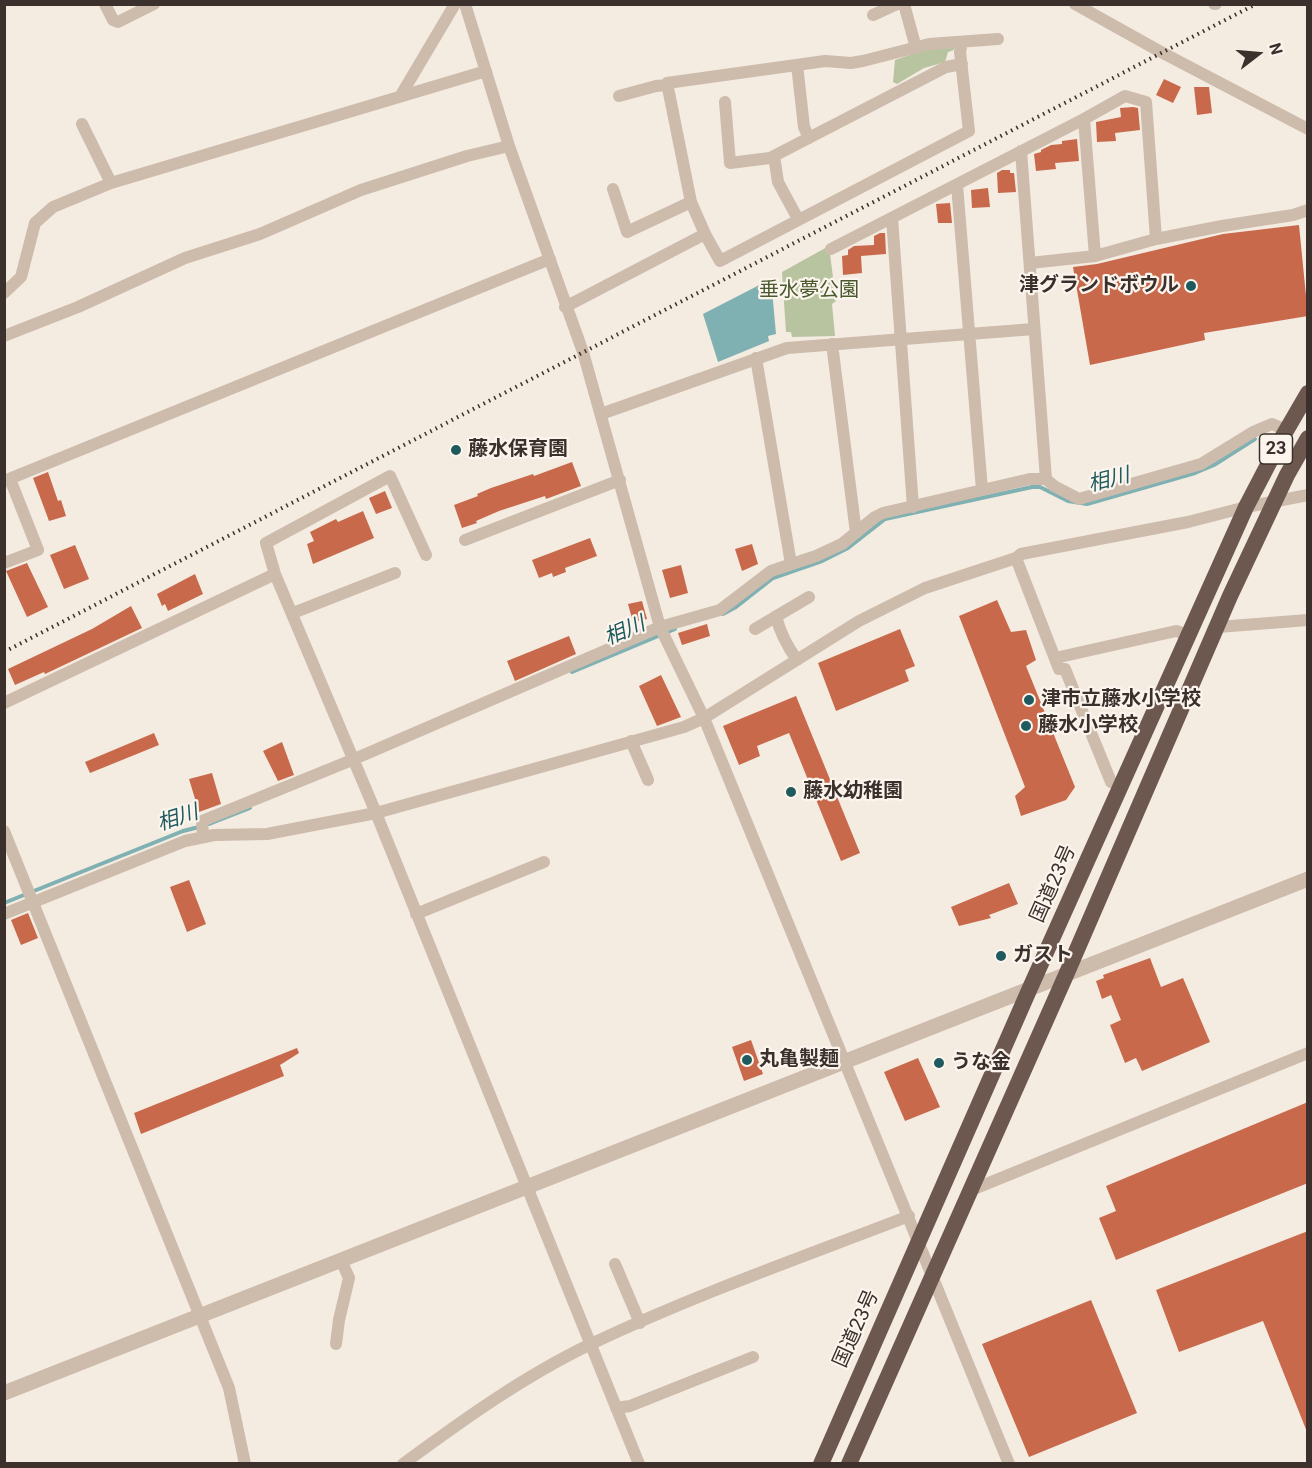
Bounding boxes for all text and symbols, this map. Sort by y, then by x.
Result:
north arrow [1228,24,1288,84]
text: N [1265,41,1286,57]
place label: 津グランドボウル [1019,274,1179,298]
park label: 垂水夢公園 [759,279,859,303]
marker: 津グランドボウル [1184,279,1198,293]
road number: 23 [1260,434,1292,464]
place label: 藤水保育園 [468,438,568,462]
marker: 藤水保育園 [449,443,463,457]
water label: 相川 [1086,464,1132,498]
water label: 相川 [601,612,649,652]
place label: 津市立藤水小学校 [1041,688,1201,712]
marker: 津市立藤水小学校 [1022,693,1036,707]
place label: 藤水小学校 [1038,714,1138,738]
marker: 藤水小学校 [1019,719,1033,733]
place label: 藤水幼稚園 [803,780,903,804]
marker: 藤水幼稚園 [784,785,798,799]
water label: 相川 [154,801,202,837]
street label: 国道23号 [1026,841,1082,927]
place label: ガスト [1013,944,1073,968]
marker: ガスト [994,949,1008,963]
place label: 丸亀製麺 [759,1048,839,1072]
place label: うな金 [951,1051,1011,1075]
marker: 丸亀製麺 [740,1053,754,1067]
marker: うな金 [932,1056,946,1070]
street label: 国道23号 [829,1286,885,1372]

